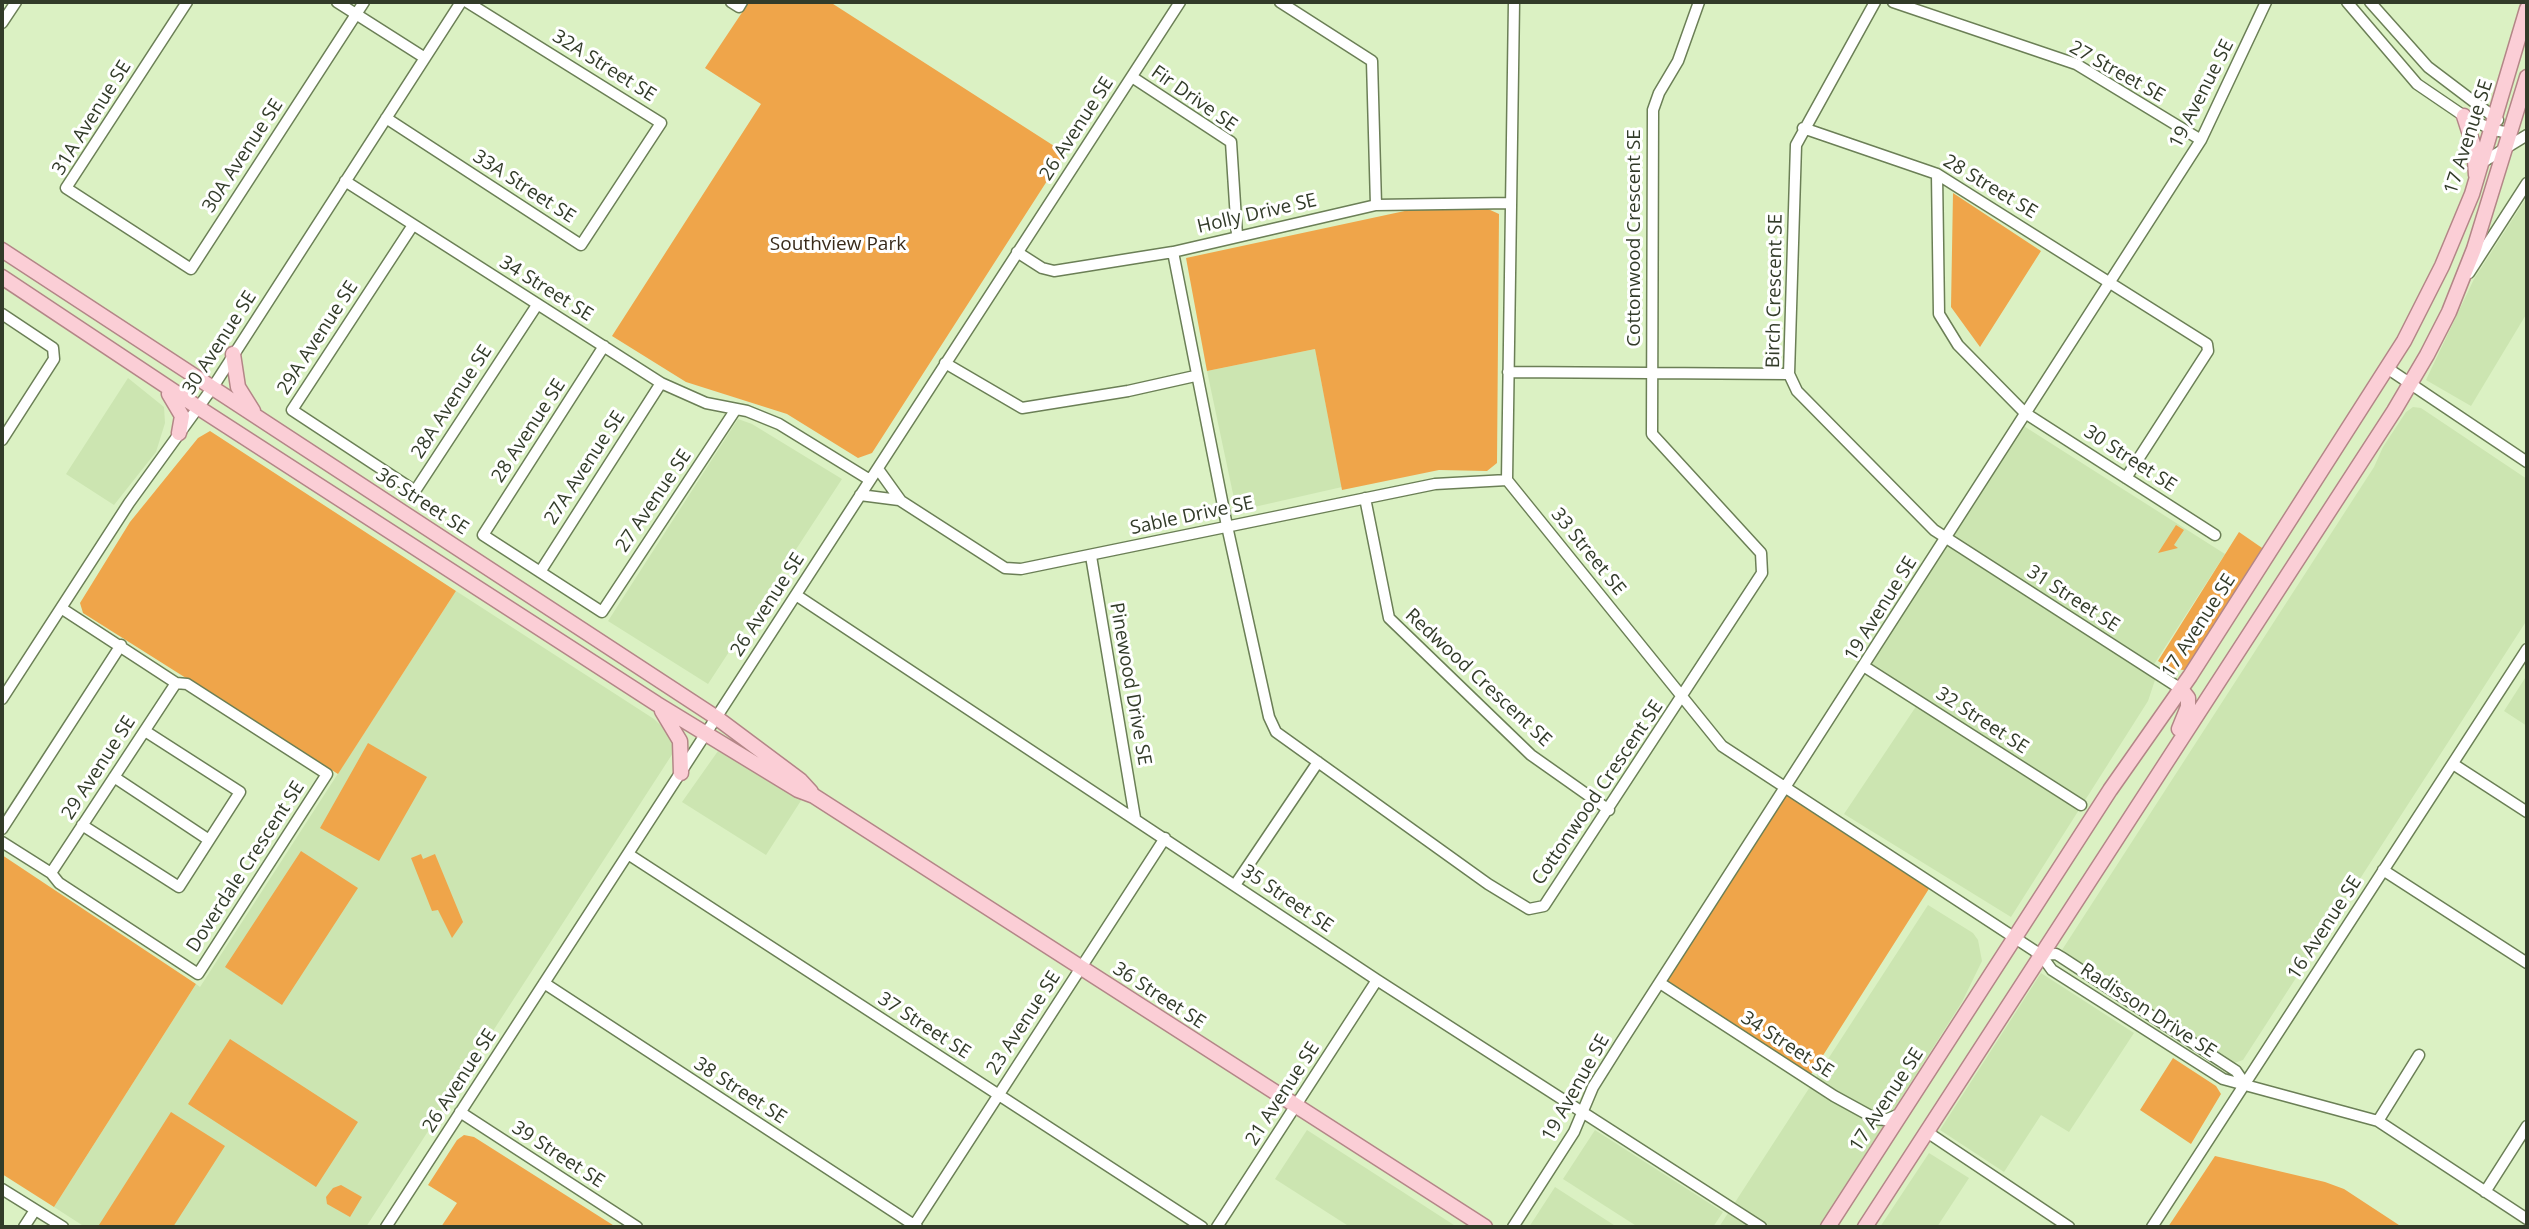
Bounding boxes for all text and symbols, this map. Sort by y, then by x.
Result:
street label: 32A Street SE [548,25,660,107]
street label: 27 Street SE [2065,36,2169,108]
street label: 19 Avenue SE [2165,36,2239,152]
street label: 31A Avenue SE [48,57,136,179]
street label: Fir Drive SE [1147,61,1241,137]
street label: 26 Avenue SE [1035,73,1119,185]
street label: 17 Avenue SE [2440,77,2498,197]
street label: 30A Avenue SE [198,95,288,217]
street label: Cottonwood Crescent SE [1624,129,1646,347]
street label: 33A Street SE [468,145,580,229]
street label: 28 Street SE [1939,150,2041,224]
street label: Holly Drive SE [1195,189,1319,239]
street label: Birch Crescent SE [1762,214,1788,368]
park label: Southview Park [770,234,906,256]
street label: 34 Street SE [495,251,597,327]
street label: 29A Avenue SE [273,277,363,399]
street label: 30 Avenue SE [178,287,262,399]
street label: 28A Avenue SE [407,341,497,463]
street label: 28 Avenue SE [487,375,571,487]
street label: 27A Avenue SE [540,407,630,529]
street label: 30 Street SE [2079,421,2181,497]
street label: 27 Avenue SE [611,445,697,557]
street label: 36 Street SE [371,464,473,540]
street label: Sable Drive SE [1128,492,1256,540]
street label: 33 Street SE [1546,504,1630,600]
street label: 26 Avenue SE [726,549,810,661]
street label: 19 Avenue SE [1840,553,1922,665]
street label: 31 Street SE [2022,561,2124,637]
street label: 17 Avenue SE [2157,570,2241,682]
street label: Pinewood Drive SE [1104,601,1156,767]
street label: Redwood Crescent SE [1400,604,1556,752]
street label: 32 Street SE [1931,683,2033,759]
street label: Cottonwood Crescent SE [1528,696,1668,890]
street label: 29 Avenue SE [57,712,141,824]
street label: Doverdale Crescent SE [182,777,310,957]
street label: 35 Street SE [1237,860,1337,938]
street label: 16 Avenue SE [2283,872,2367,984]
street label: 36 Street SE [1108,958,1210,1034]
street label: Radisson Drive SE [2076,959,2220,1063]
street label: 23 Avenue SE [982,967,1066,1079]
street label: 37 Street SE [873,988,975,1064]
street label: 34 Street SE [1736,1007,1838,1083]
street label: 26 Avenue SE [418,1025,502,1137]
street label: 19 Avenue SE [1537,1031,1615,1145]
street label: 21 Avenue SE [1241,1038,1325,1150]
street label: 17 Avenue SE [1845,1044,1929,1156]
street label: 38 Street SE [689,1053,791,1129]
street label: 39 Street SE [507,1117,609,1193]

